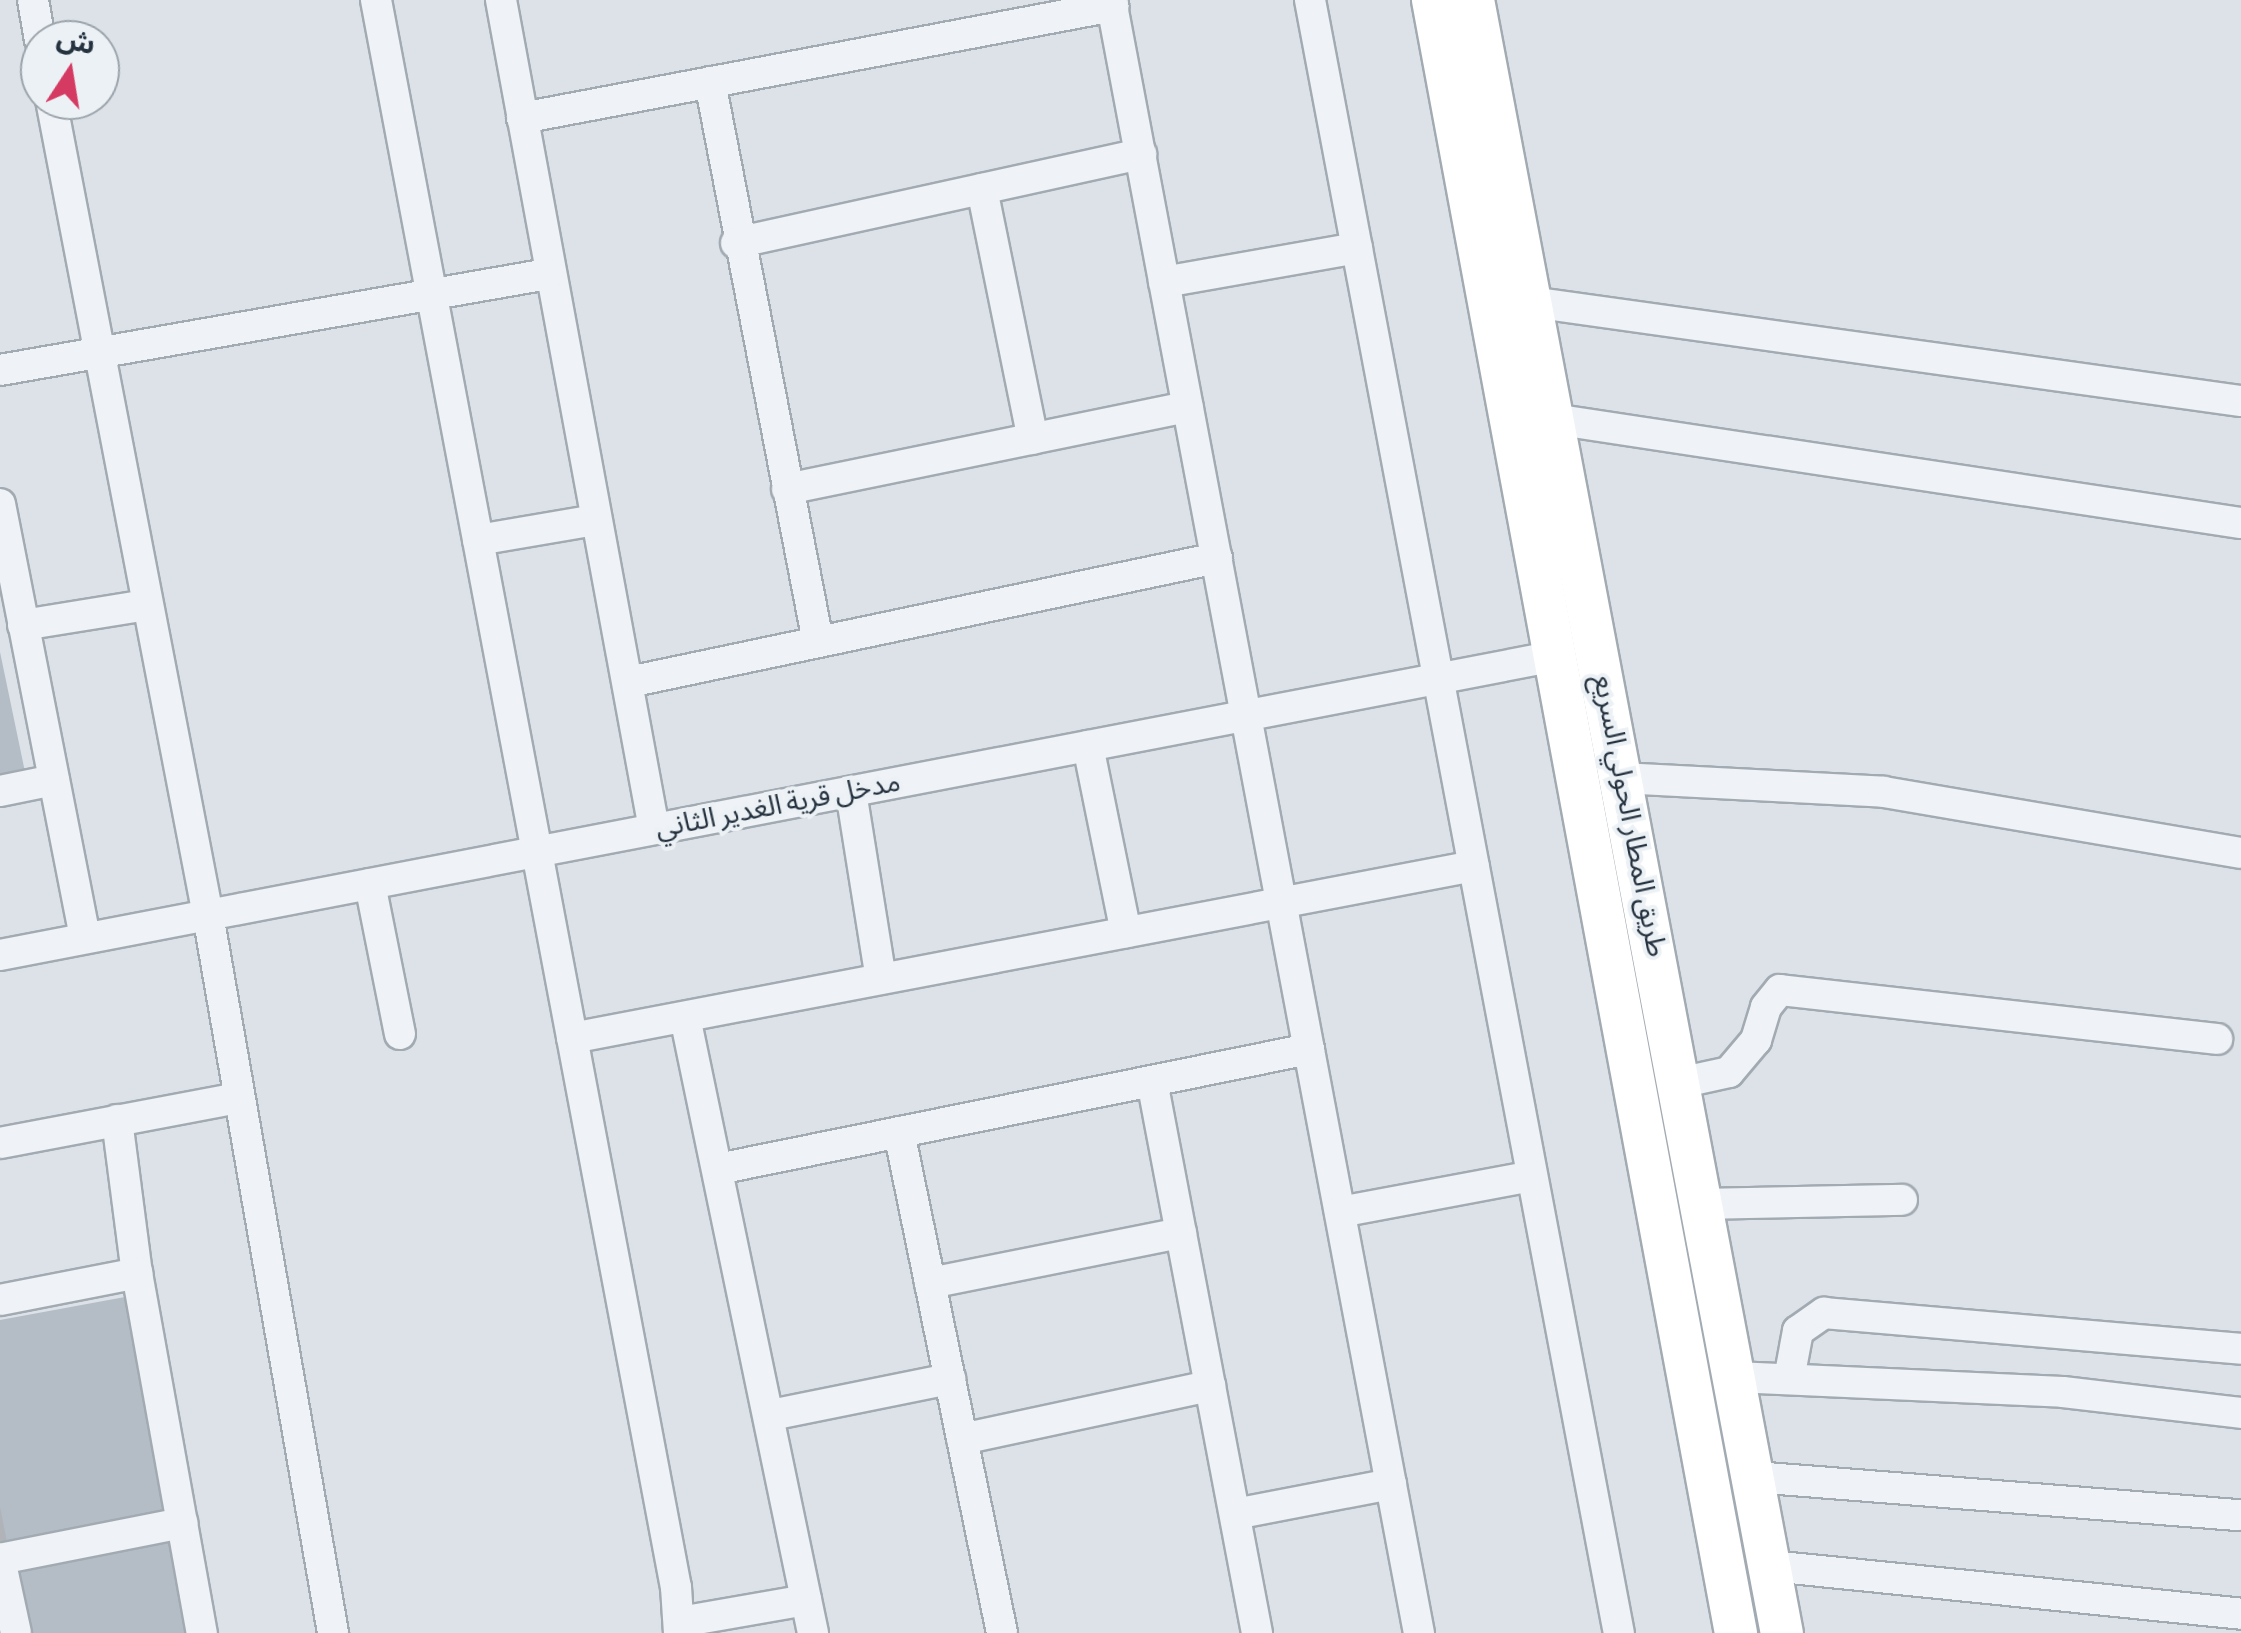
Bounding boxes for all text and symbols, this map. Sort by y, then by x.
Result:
north arrow [20,20,120,120]
text: ش [54,25,98,60]
street label: طريق المطار الحولي السريع [1585,672,1673,960]
street label: مدخل قرية الغدير الثاني [653,766,903,846]

